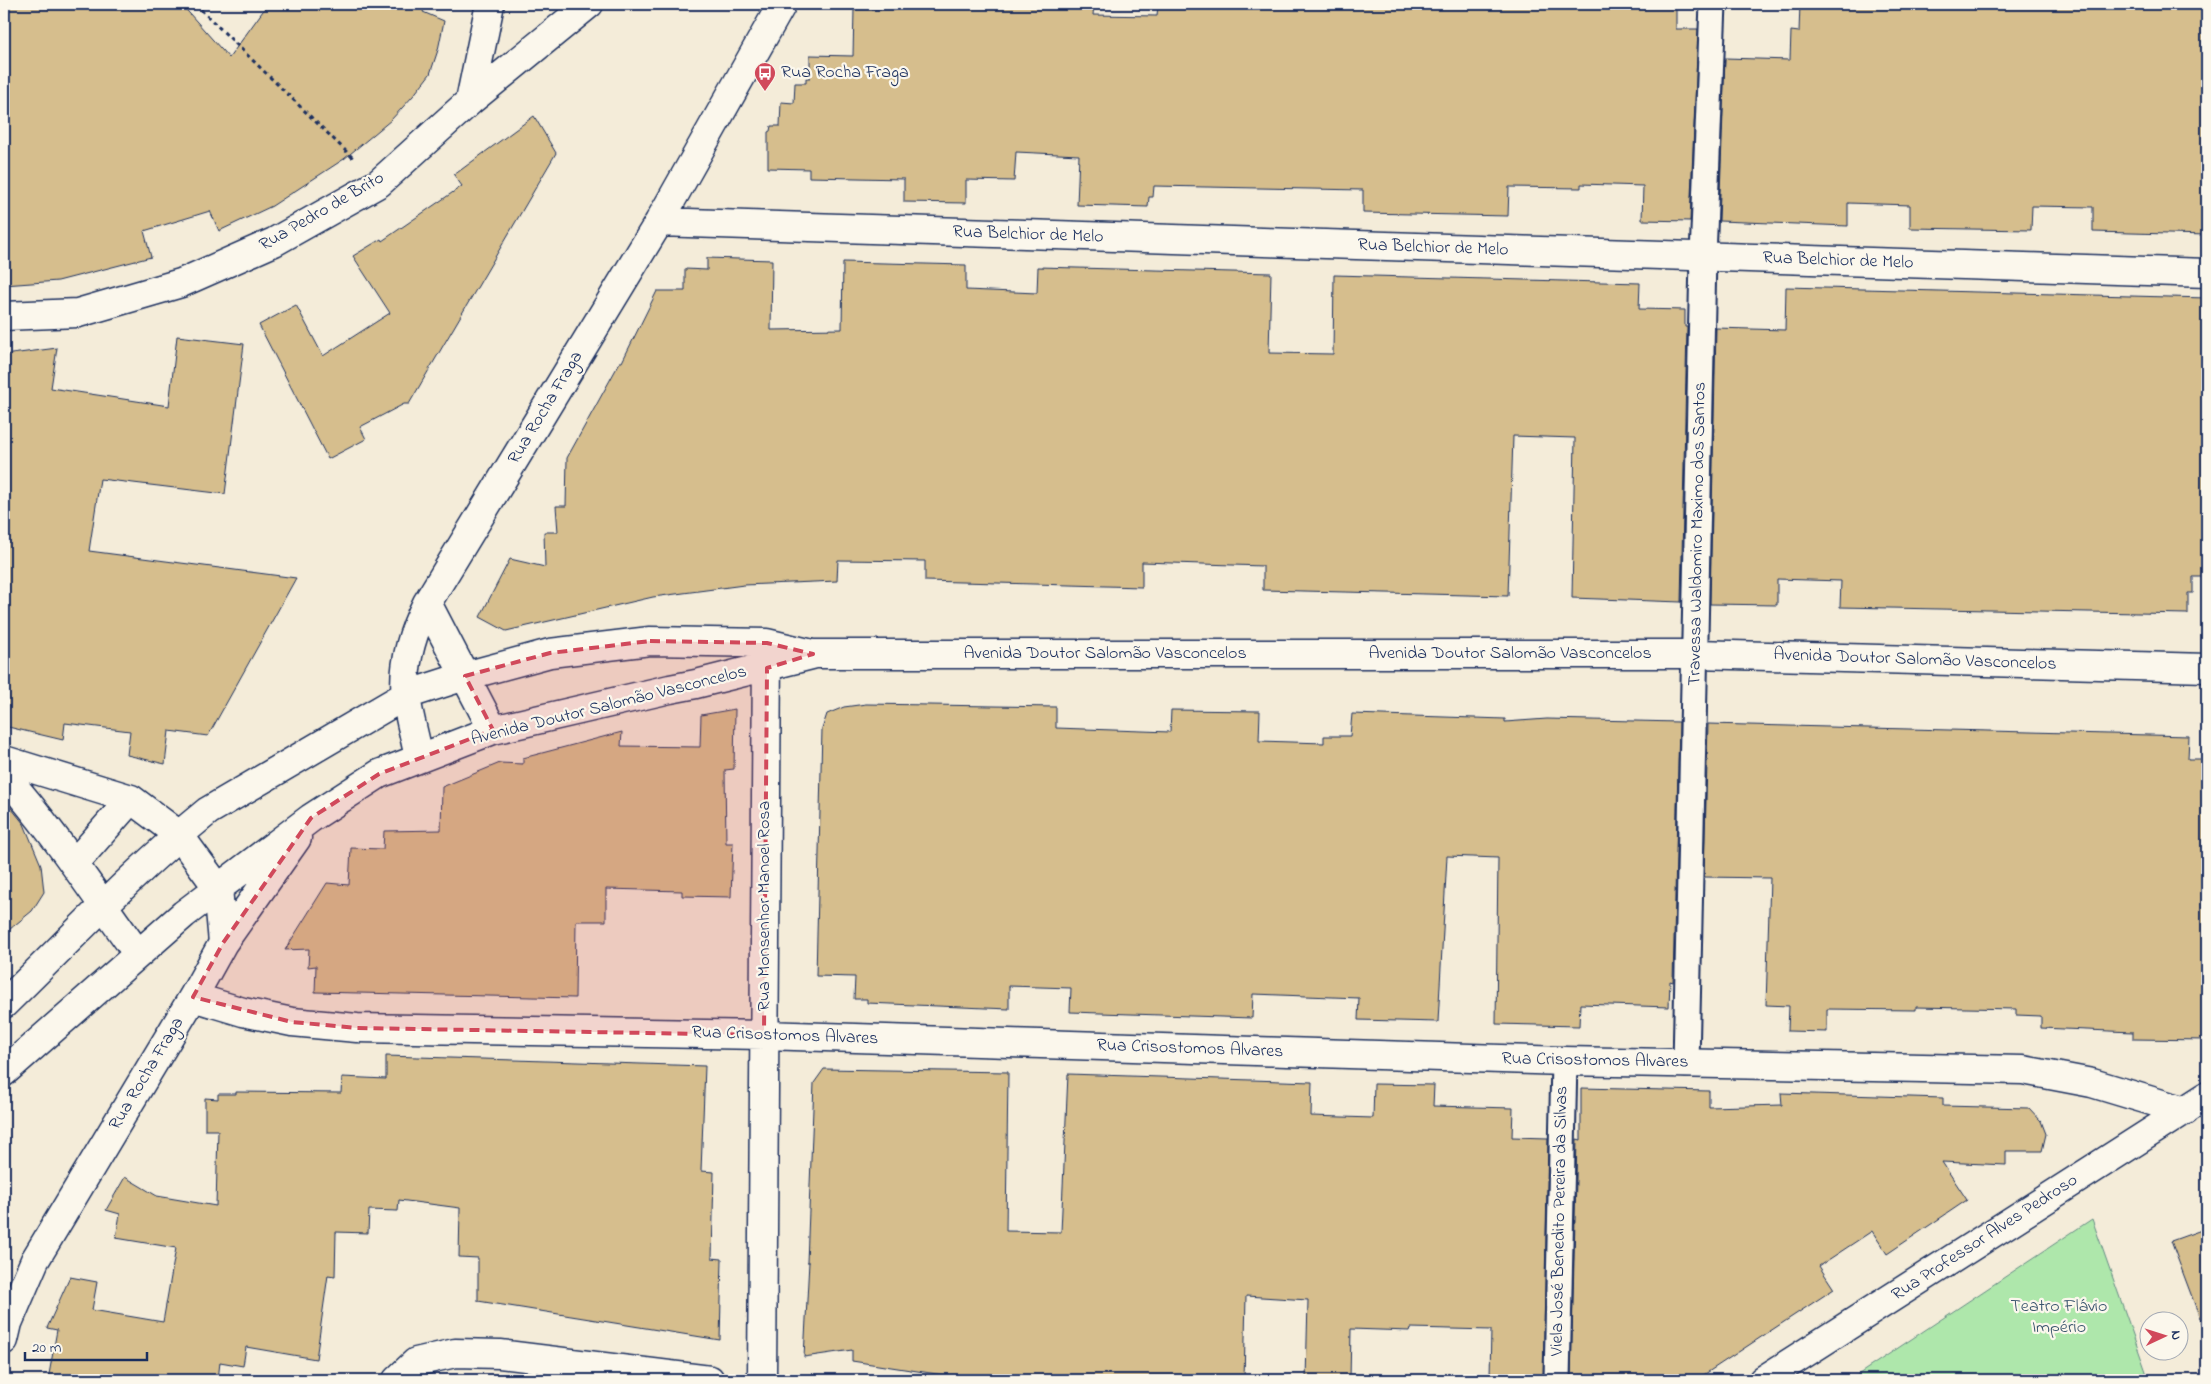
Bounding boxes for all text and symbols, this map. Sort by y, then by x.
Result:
place label: Rua Rocha Fraga [781,60,909,87]
bus stop icon: Rua Rocha Fraga [753,61,777,92]
street label: Rua Pedro de Brito [255,166,389,258]
street label: Rua Belchior de Melo [952,219,1104,251]
street label: Rua Belchior de Melo [1357,232,1509,264]
street label: Rua Belchior de Melo [1762,245,1914,277]
street label: Rua Rocha Fraga [502,347,591,470]
street label: Travessa Waldomiro Maximo dos Santos [1682,382,1714,686]
street label: Avenida Doutor Salomão Vasconcelos [963,641,1247,667]
street label: Avenida Doutor Salomão Vasconcelos [1368,641,1652,667]
street label: Avenida Doutor Salomão Vasconcelos [1773,642,2057,678]
street label: Avenida Doutor Salomão Vasconcelos [468,659,750,753]
street label: Rua Monsenhor Manoel Rosa [752,801,778,1011]
street label: Rua Rocha Fraga [103,1013,192,1136]
street label: Rua Crisostomos Alvares [691,1020,879,1052]
street label: Rua Crisostomos Alvares [1096,1033,1284,1065]
street label: Rua Crisostomos Alvares [1501,1046,1689,1076]
street label: Viela José Benedito Pereira da Silvas [1545,1086,1575,1357]
street label: Rua Professor Alves Pedroso [1887,1168,2083,1308]
park label: Teatro Flávio Império [2011,1294,2107,1341]
north arrow [2138,1312,2188,1362]
scale bar [25,1329,148,1361]
text: N [2165,1330,2186,1341]
text: 20 m [32,1337,62,1359]

